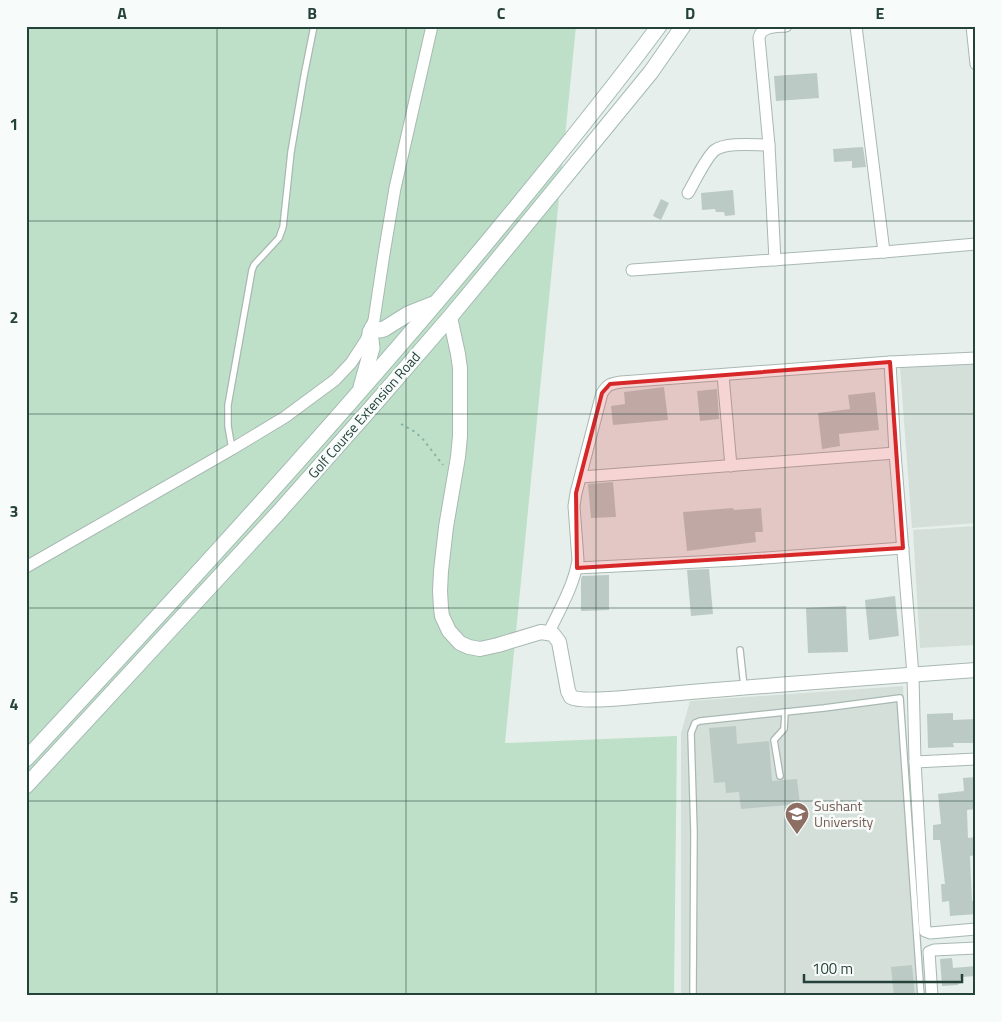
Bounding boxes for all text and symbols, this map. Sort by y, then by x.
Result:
text: A [117,1,127,25]
text: B [307,1,317,25]
text: C [497,1,506,25]
text: D [685,1,695,25]
text: E [876,1,885,25]
text: 1 [10,112,18,136]
text: 2 [10,305,18,329]
street label: Golf Course Extension Road [302,347,425,483]
text: 3 [10,499,18,523]
text: 4 [10,692,19,716]
place label: Sushant University [814,795,874,832]
school or university icon: Sushant University [784,801,810,835]
text: 5 [10,885,19,909]
scale bar [804,952,962,984]
text: 100 m [812,957,853,980]

